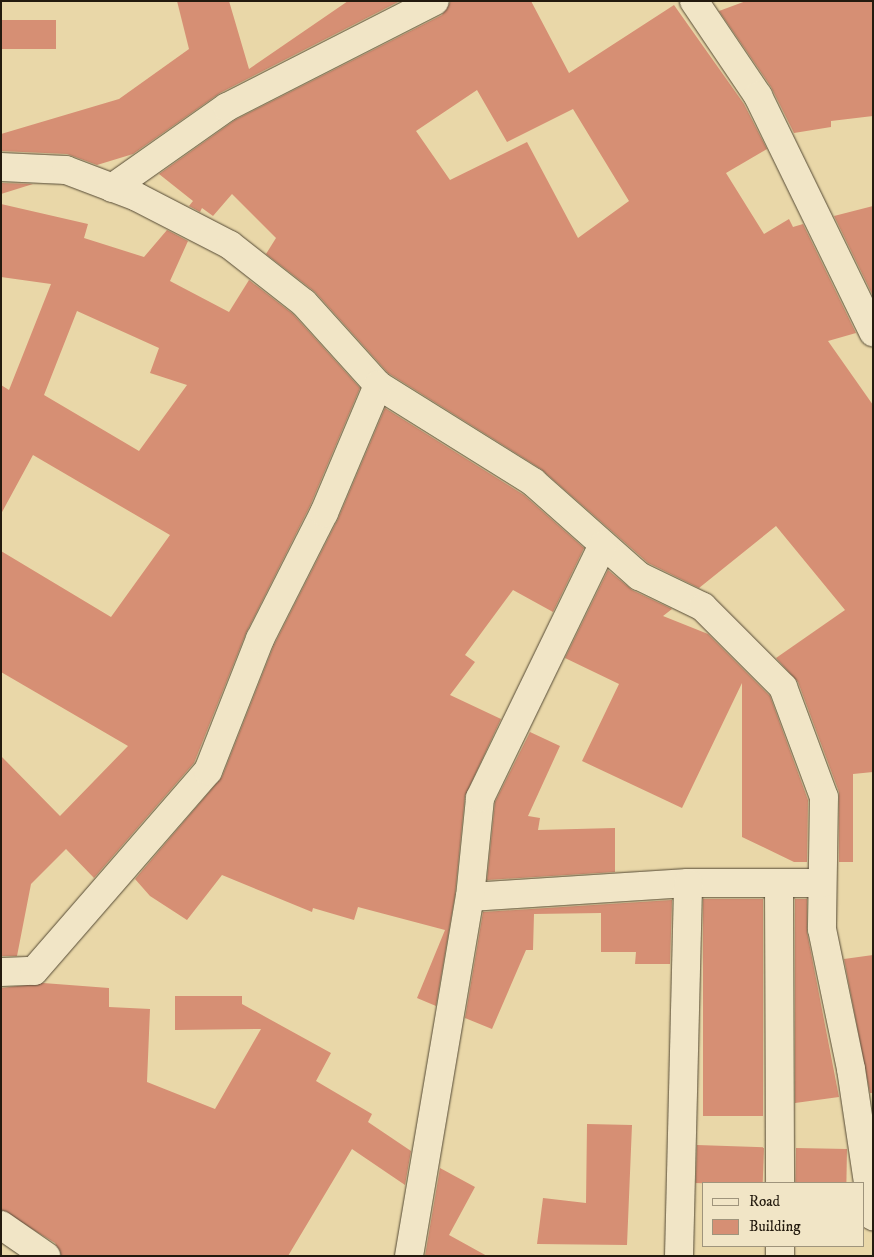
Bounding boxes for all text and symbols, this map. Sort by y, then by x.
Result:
legend [702,1182,864,1247]
text: Road [749,1192,780,1211]
text: Building [749,1217,801,1236]

